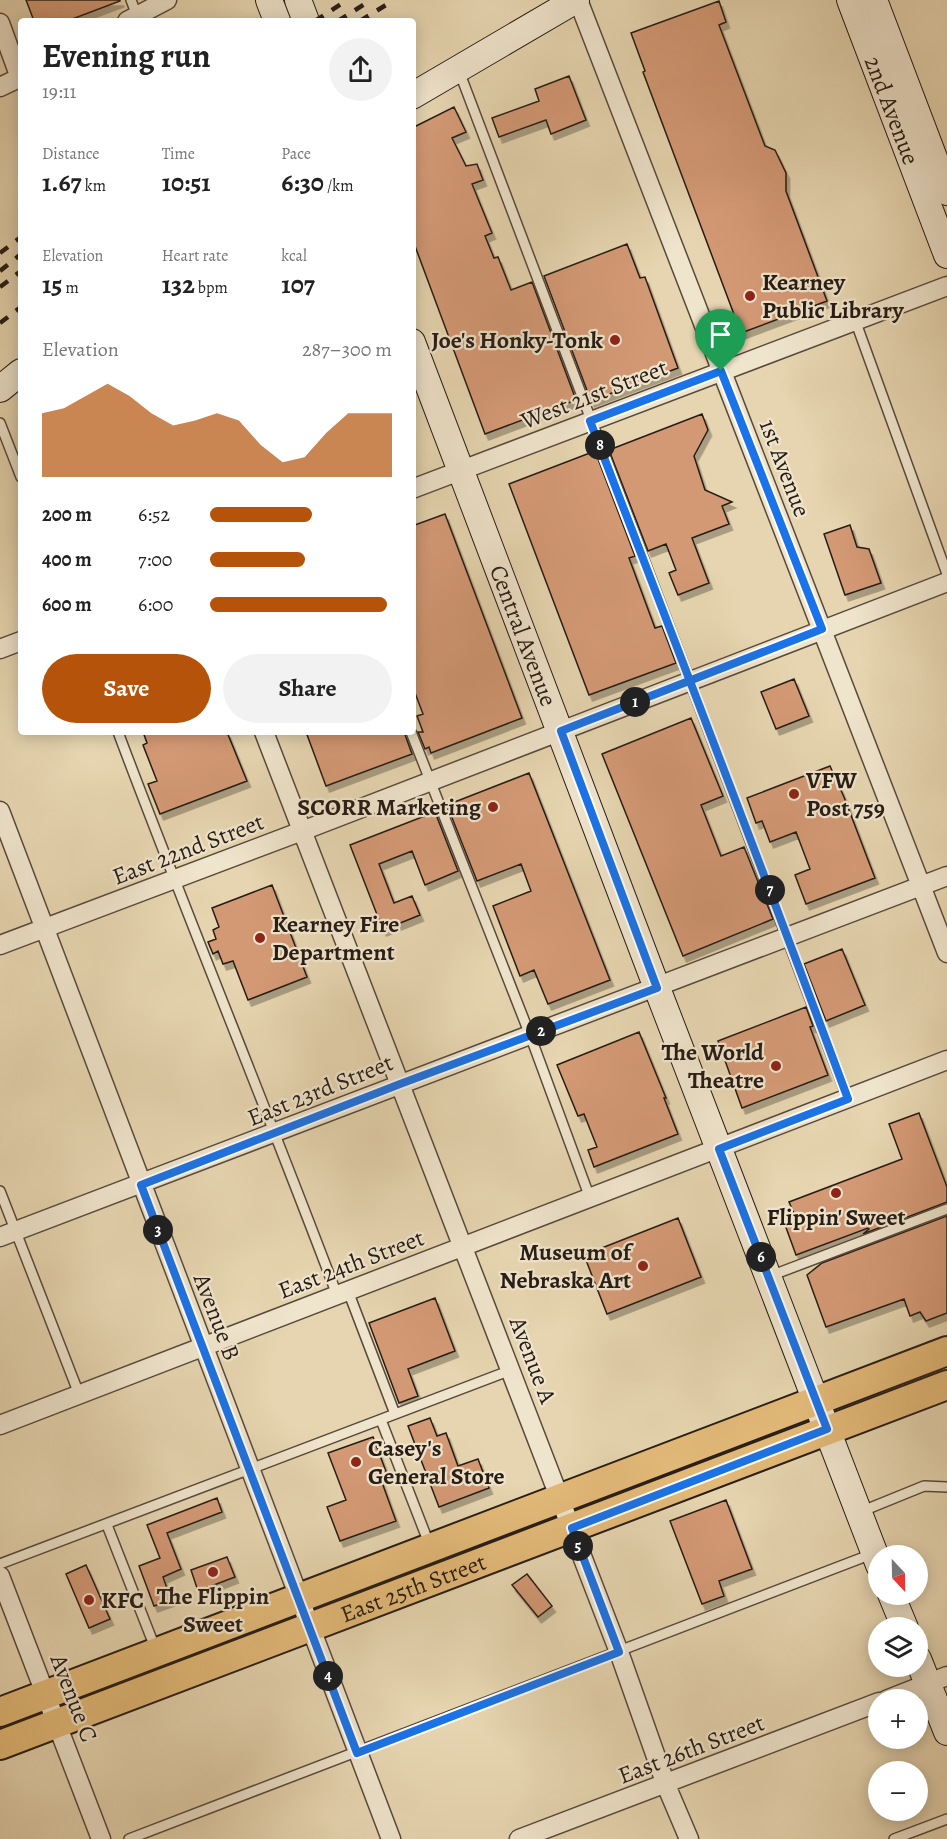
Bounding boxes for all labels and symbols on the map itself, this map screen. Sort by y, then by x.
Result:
street label: 2nd Avenue [857,51,927,169]
place label: Kearney Public Library [762,266,905,326]
marker: Kearney Public Library [743,289,757,303]
pin [695,309,746,371]
place label: Joe's Honky-Tonk [431,324,604,356]
marker: Joe's Honky-Tonk [608,333,622,347]
street label: West 21st Street [515,351,672,437]
street label: 1st Avenue [752,415,818,521]
pin: 8 [585,430,615,460]
street label: Central Avenue [482,560,565,711]
pin: 1 [620,687,650,717]
place label: VFW Post 759 [805,764,885,824]
marker: VFW Post 759 [787,787,801,801]
place label: SCORR Marketing [297,791,482,823]
marker: SCORR Marketing [486,800,500,814]
street label: East 22nd Street [108,805,268,893]
pin: 7 [755,875,785,905]
place label: Kearney Fire Department [272,908,399,968]
marker: Kearney Fire Department [253,931,267,945]
pin: 2 [526,1016,556,1046]
place label: The World Theatre [661,1036,764,1096]
street label: East 23rd Street [243,1046,398,1134]
marker: The World Theatre [769,1059,783,1073]
marker: Flippin' Sweet [829,1186,843,1200]
place label: Flippin' Sweet [766,1201,906,1233]
pin: 3 [143,1215,173,1245]
street label: East 24th Street [273,1221,429,1307]
place label: Museum of Nebraska Art [500,1236,635,1296]
pin: 6 [746,1242,776,1272]
marker: Museum of Nebraska Art [636,1259,650,1273]
street label: Avenue B [185,1268,248,1365]
street label: Avenue A [502,1311,564,1409]
place label: Casey's General Store [368,1432,505,1492]
marker: Casey's General Store [349,1455,363,1469]
pin: 5 [563,1531,593,1561]
north arrow [868,1545,928,1605]
street label: East 25th Street [336,1546,491,1630]
marker: The Flippin Sweet [206,1565,220,1579]
place label: The Flippin Sweet [157,1580,270,1640]
place label: KFC [101,1584,144,1616]
marker: KFC [82,1593,96,1607]
street label: Avenue C [42,1649,105,1746]
pin: 4 [313,1661,343,1691]
street label: East 26th Street [613,1706,769,1792]

